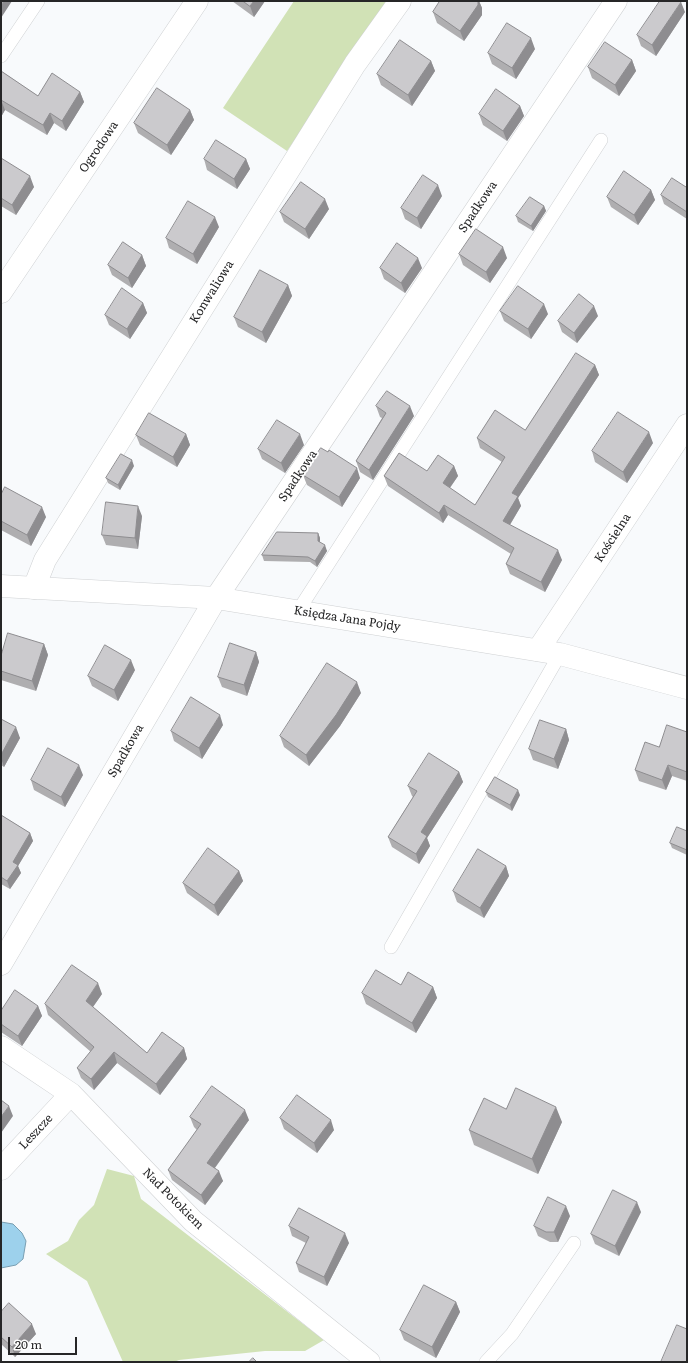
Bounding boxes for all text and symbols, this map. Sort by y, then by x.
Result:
street label: Ogrodowa [76,118,122,176]
street label: Spadkowa [456,178,500,236]
street label: Konwaliowa [187,258,237,326]
street label: Spadkowa [276,447,320,505]
street label: Kościelna [592,511,634,565]
street label: Księdza Jana Pojdy [293,603,401,635]
street label: Spadkowa [105,722,147,780]
street label: Leszcze [16,1111,56,1153]
street label: Nad Potokiem [140,1166,206,1232]
scale bar [10,1329,79,1355]
text: 20 m [15,1335,42,1353]

